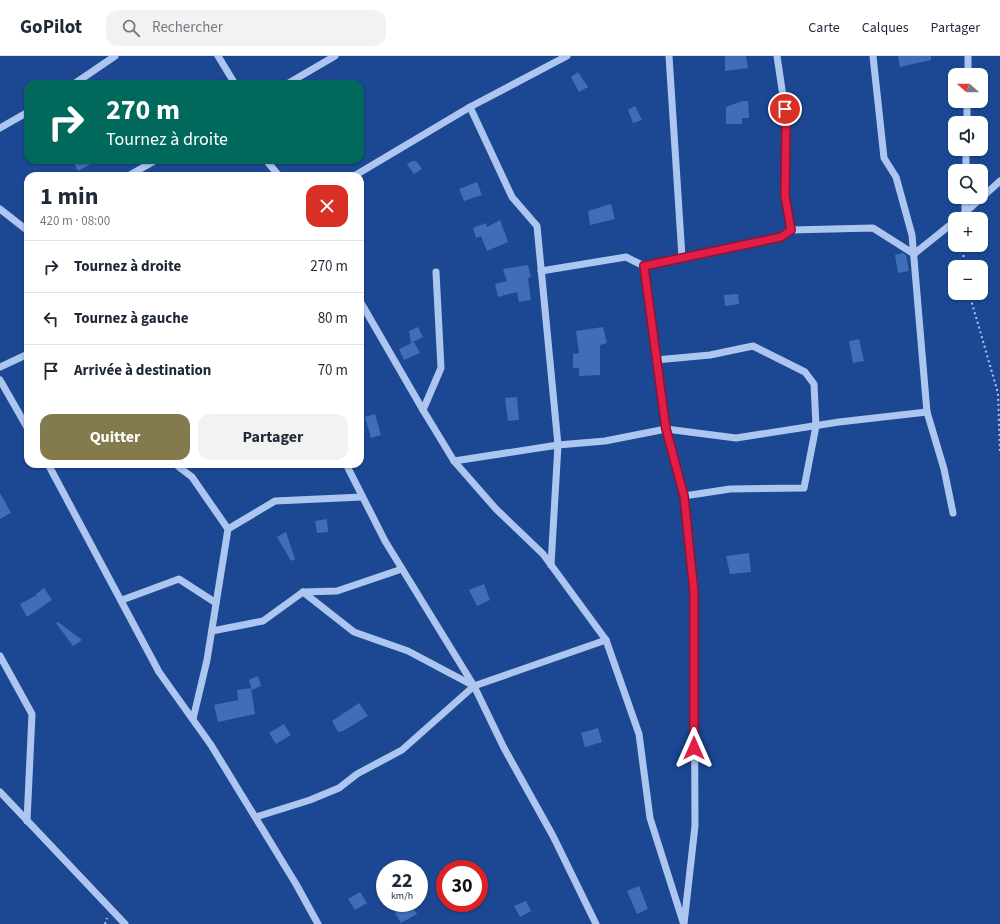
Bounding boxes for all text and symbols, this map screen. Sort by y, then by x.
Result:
search box [106,10,386,46]
text: GoPilot [20,14,82,41]
icon: search [120,17,142,39]
text: Rechercher [152,17,223,38]
text: Carte [808,18,840,38]
text: Calques [862,18,909,38]
text: Partager [931,18,980,38]
north arrow [948,68,988,108]
map controls [948,68,988,300]
text: 270 m [106,90,180,130]
pin [768,92,802,126]
icon: right [40,96,92,148]
icon: arrive [774,98,796,120]
button: sound [948,116,988,156]
text: Tournez à droite [106,127,228,152]
button: search [948,164,988,204]
text: 1 min [40,179,98,214]
button: close [306,185,348,227]
text: 420 m · 08:00 [40,212,110,230]
button: + [948,212,988,252]
icon: right [40,256,62,278]
text: Tournez à droite [74,256,181,277]
text: 270 m [310,256,348,277]
button: − [948,260,988,300]
icon: left [40,308,62,330]
text: Tournez à gauche [74,308,189,329]
text: 80 m [318,308,348,329]
icon: arrive [40,360,62,382]
text: Arrivée à destination [74,360,211,381]
text: 70 m [318,360,348,381]
button: Quitter [40,414,190,460]
button: Partager [198,414,348,460]
position arrow [673,727,715,769]
speed limit sign: 30 [436,860,488,912]
text: 22 [391,867,413,895]
text: km/h [391,889,413,903]

